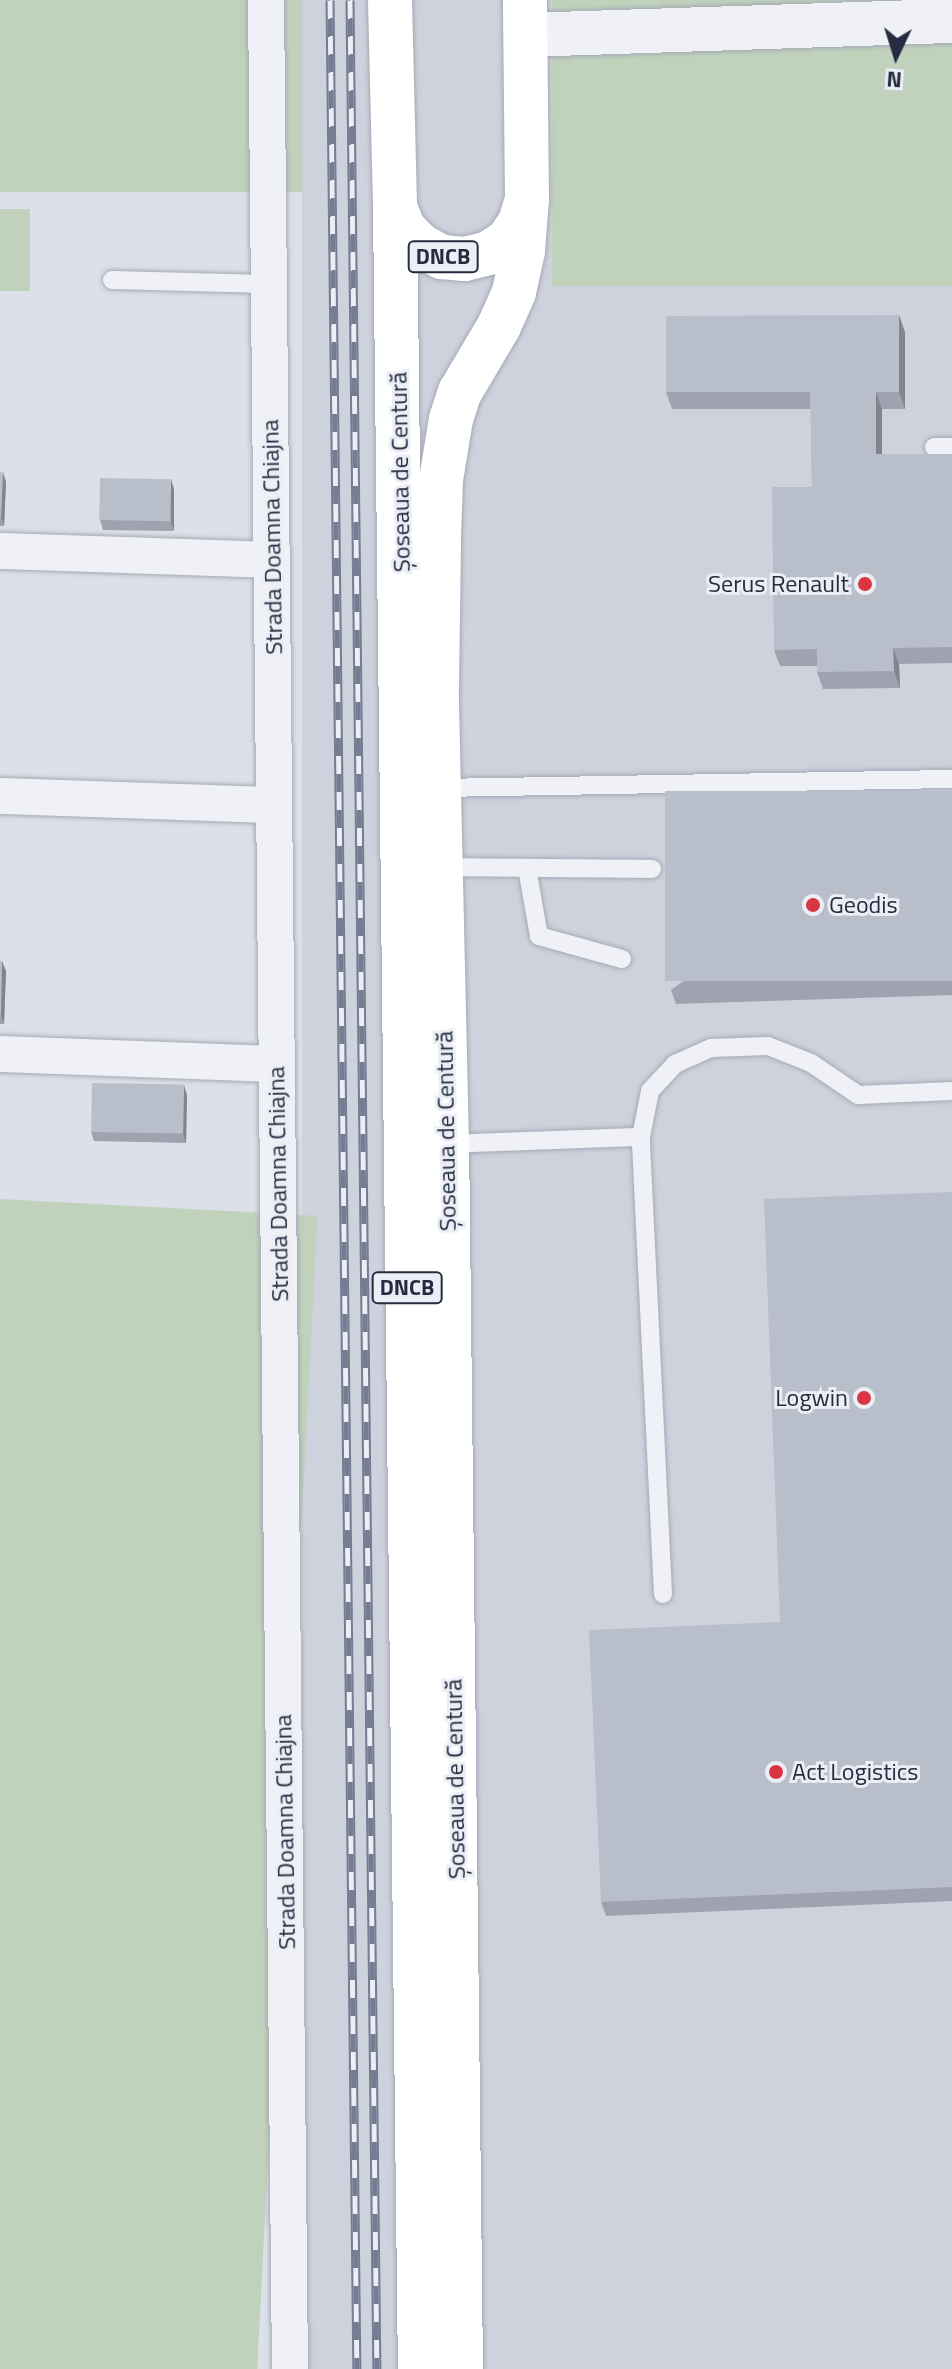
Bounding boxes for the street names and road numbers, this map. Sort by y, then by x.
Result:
road number: DNCB [407,239,479,275]
street label: Șoseaua de Centură [384,372,416,572]
street label: Strada Doamna Chiajna [256,419,288,655]
street label: Șoseaua de Centură [430,1031,462,1231]
street label: Strada Doamna Chiajna [262,1066,294,1302]
road number: DNCB [371,1270,443,1306]
street label: Șoseaua de Centură [439,1679,471,1879]
street label: Strada Doamna Chiajna [269,1714,301,1950]

